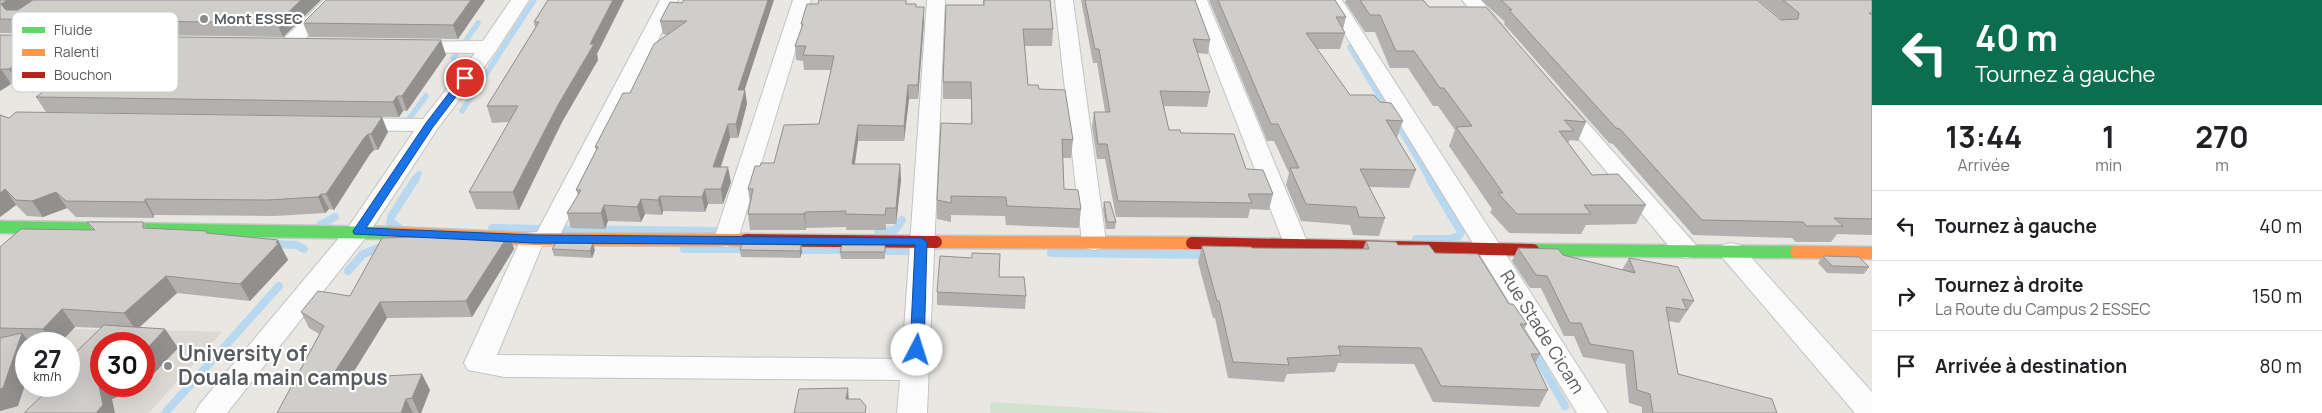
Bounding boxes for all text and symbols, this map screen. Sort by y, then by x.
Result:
place label: Mont ESSEC [214,8,303,29]
legend [12,12,178,92]
marker: Mont ESSEC [198,13,210,25]
text: 40 m [1975,14,2058,62]
text: Fluide [54,20,92,39]
icon: left [1892,20,1957,85]
text: Ralenti [54,42,99,61]
pin [444,57,486,99]
text: Tournez à gauche [1975,59,2155,89]
icon: arrive [451,64,479,92]
text: Bouchon [54,65,112,84]
text: 13:44 [1945,116,2022,157]
text: 1 [2102,116,2115,157]
text: 270 [2195,116,2249,157]
text: Arrivée [1958,154,2010,176]
text: min [2095,154,2122,176]
text: m [2215,154,2229,176]
icon: left [1892,212,1920,240]
text: Tournez à gauche [1935,213,2097,239]
text: 40 m [2259,213,2302,239]
street label: Rue Stade Cicam [1495,265,1591,398]
text: Tournez à droite [1935,272,2083,298]
icon: right [1892,282,1920,310]
text: 150 m [2252,283,2302,309]
text: La Route du Campus 2 ESSEC [1935,298,2151,320]
position arrow [890,323,942,375]
speed limit sign: 30 [90,332,155,397]
place label: University of Douala main campus [178,339,388,391]
text: 27 [33,341,62,376]
icon: arrive [1892,352,1920,380]
text: Arrivée à destination [1935,353,2127,379]
text: 80 m [2259,353,2302,379]
marker: University of Douala main campus [162,360,174,372]
text: km/h [34,368,61,385]

